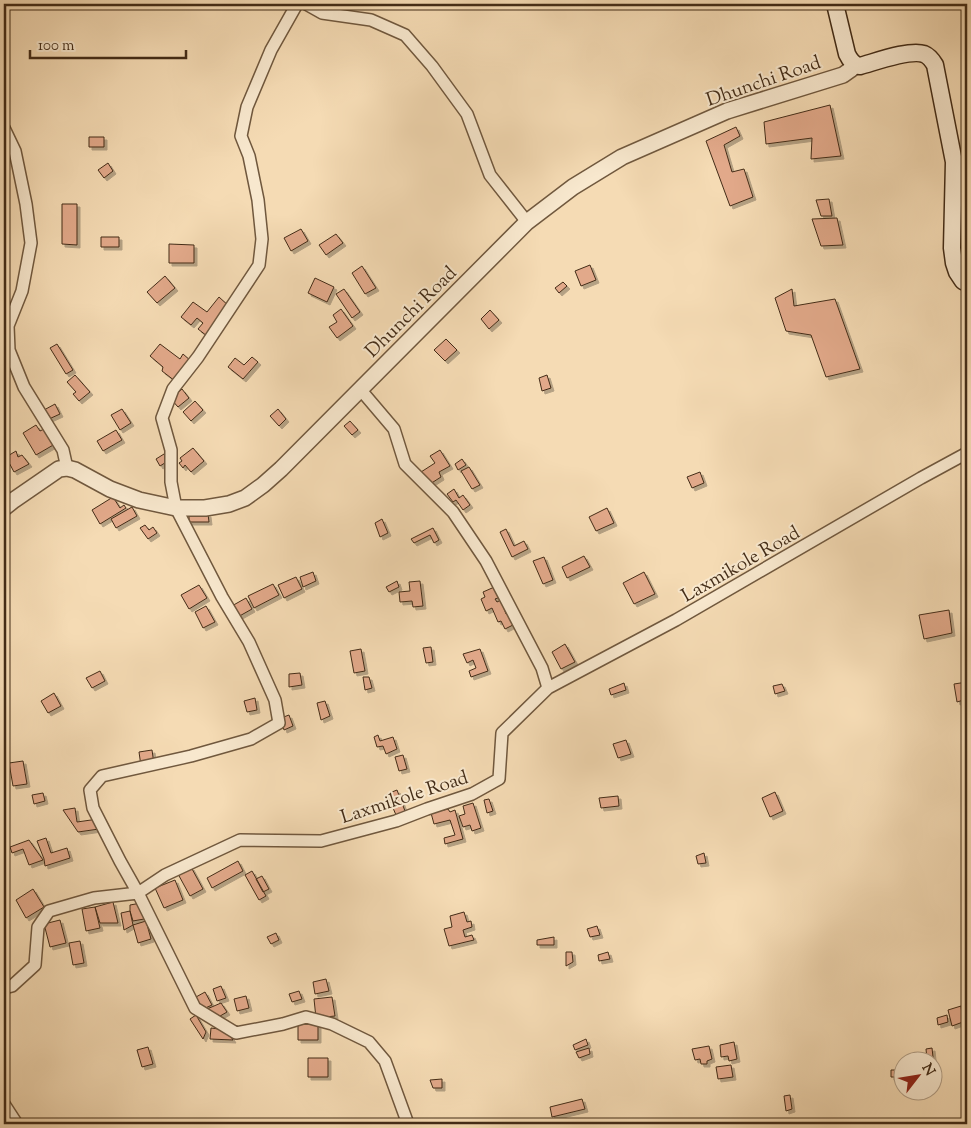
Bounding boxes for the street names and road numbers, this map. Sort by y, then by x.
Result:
street label: Dhunchi Road [703,50,825,115]
street label: Dhunchi Road [360,261,464,365]
street label: Laxmikole Road [677,520,806,610]
street label: Laxmikole Road [337,765,472,832]

